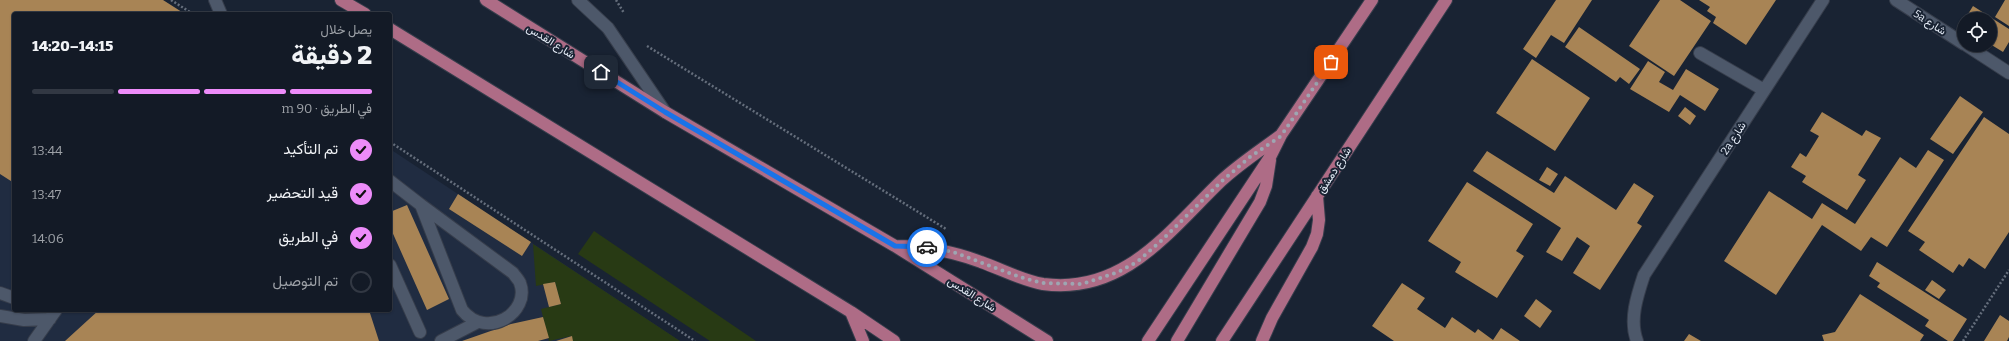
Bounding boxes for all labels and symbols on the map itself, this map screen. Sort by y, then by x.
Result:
street label: 5a شارع [1910,7,1949,39]
street label: شارع القدس [524,22,578,62]
pin [1314,45,1348,79]
pin [584,55,618,89]
street label: 2a شارع [1718,119,1750,158]
street label: شارع دمشق [1315,145,1355,196]
courier [907,227,947,267]
street label: شارع القدس [945,275,999,315]

